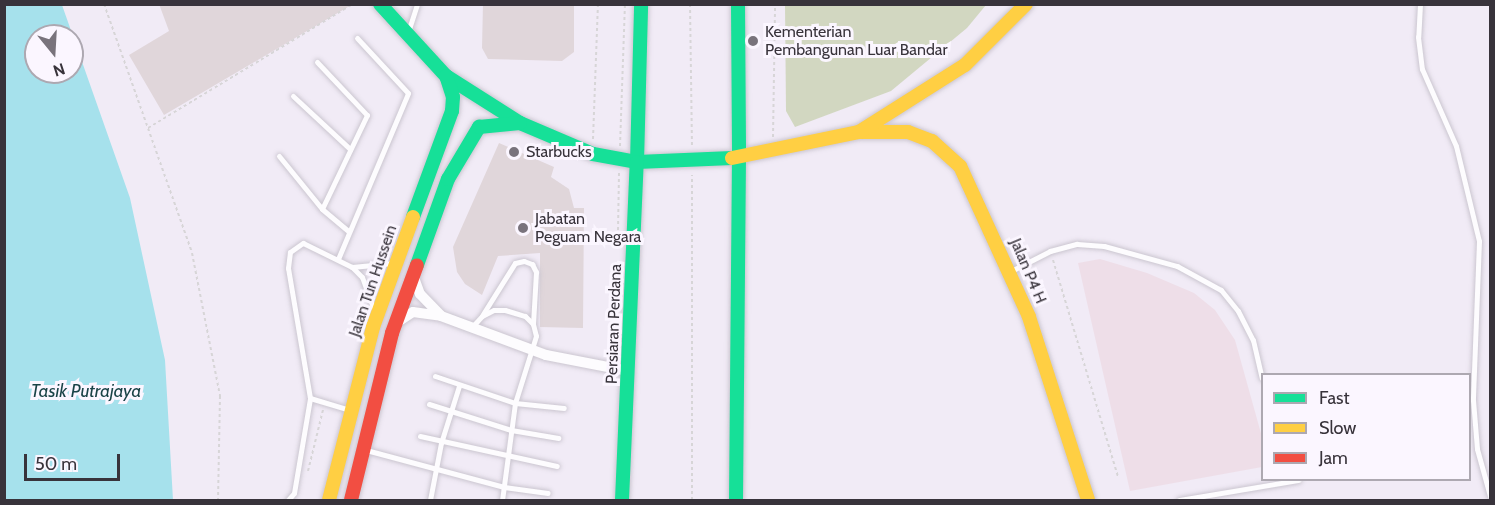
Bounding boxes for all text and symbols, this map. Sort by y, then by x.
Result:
place label: Kementerian Pembangunan Luar Bandar [765,22,948,60]
north arrow [24,24,84,84]
marker: Kementerian Pembangunan Luar Bandar [746,34,760,48]
text: N [51,59,67,80]
place label: Starbucks [526,142,592,162]
marker: Starbucks [507,145,521,159]
place label: Jabatan Peguam Negara [535,209,641,247]
marker: Jabatan Peguam Negara [516,221,530,235]
street label: Jalan Tun Hussein [345,223,401,339]
street label: Jalan P4 H [1006,236,1050,306]
street label: Persiaran Perdana [602,264,626,384]
legend [1261,373,1471,481]
water label: Tasik Putrajaya [31,380,141,402]
text: Fast [1319,387,1350,409]
text: Slow [1319,417,1356,439]
scale bar [27,442,123,480]
text: Jam [1319,447,1348,469]
text: 50 m [35,453,77,475]

